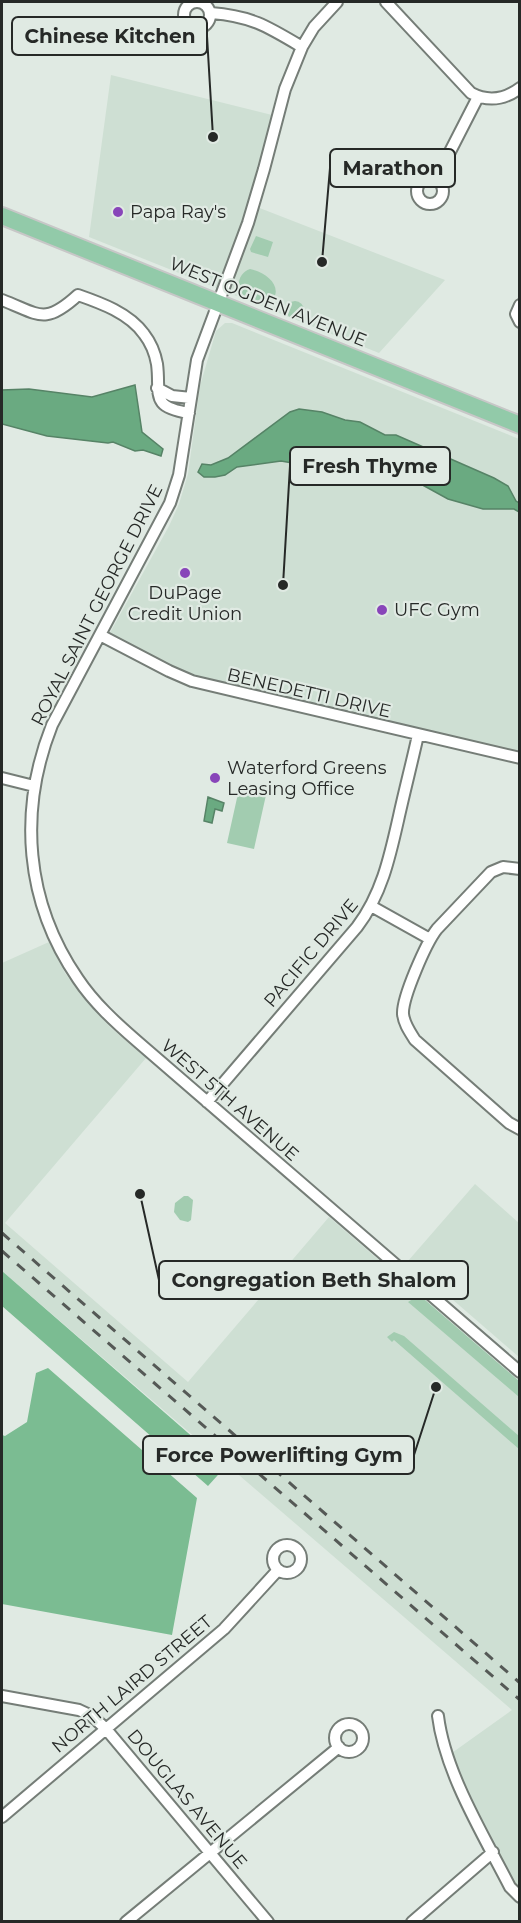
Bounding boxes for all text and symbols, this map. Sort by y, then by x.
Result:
callout: Chinese Kitchen [12,17,207,55]
text: Chinese Kitchen [24,24,196,48]
callout: Marathon [330,149,455,187]
text: Marathon [342,156,444,180]
place label: Papa Ray's [130,201,226,223]
marker: Papa Ray's [111,205,125,219]
street label: WEST OGDEN AVENUE [166,252,370,352]
callout: Fresh Thyme [290,447,450,485]
text: Fresh Thyme [302,454,438,478]
street label: ROYAL SAINT GEORGE DRIVE [26,481,168,729]
marker: DuPage Credit Union [178,566,192,580]
place label: DuPage Credit Union [128,582,242,625]
place label: UFC Gym [394,599,480,621]
marker: UFC Gym [375,603,389,617]
street label: BENEDETTI DRIVE [225,663,393,723]
place label: Waterford Greens Leasing Office [227,757,387,800]
marker: Waterford Greens Leasing Office [208,771,222,785]
street label: PACIFIC DRIVE [259,894,363,1012]
street label: WEST 5TH AVENUE [157,1034,303,1166]
callout: Congregation Beth Shalom [159,1261,468,1299]
text: Congregation Beth Shalom [172,1268,456,1292]
callout: Force Powerlifting Gym [143,1436,414,1474]
text: Force Powerlifting Gym [155,1443,403,1467]
street label: NORTH LAIRD STREET [47,1610,217,1757]
street label: DOUGLAS AVENUE [122,1725,252,1873]

